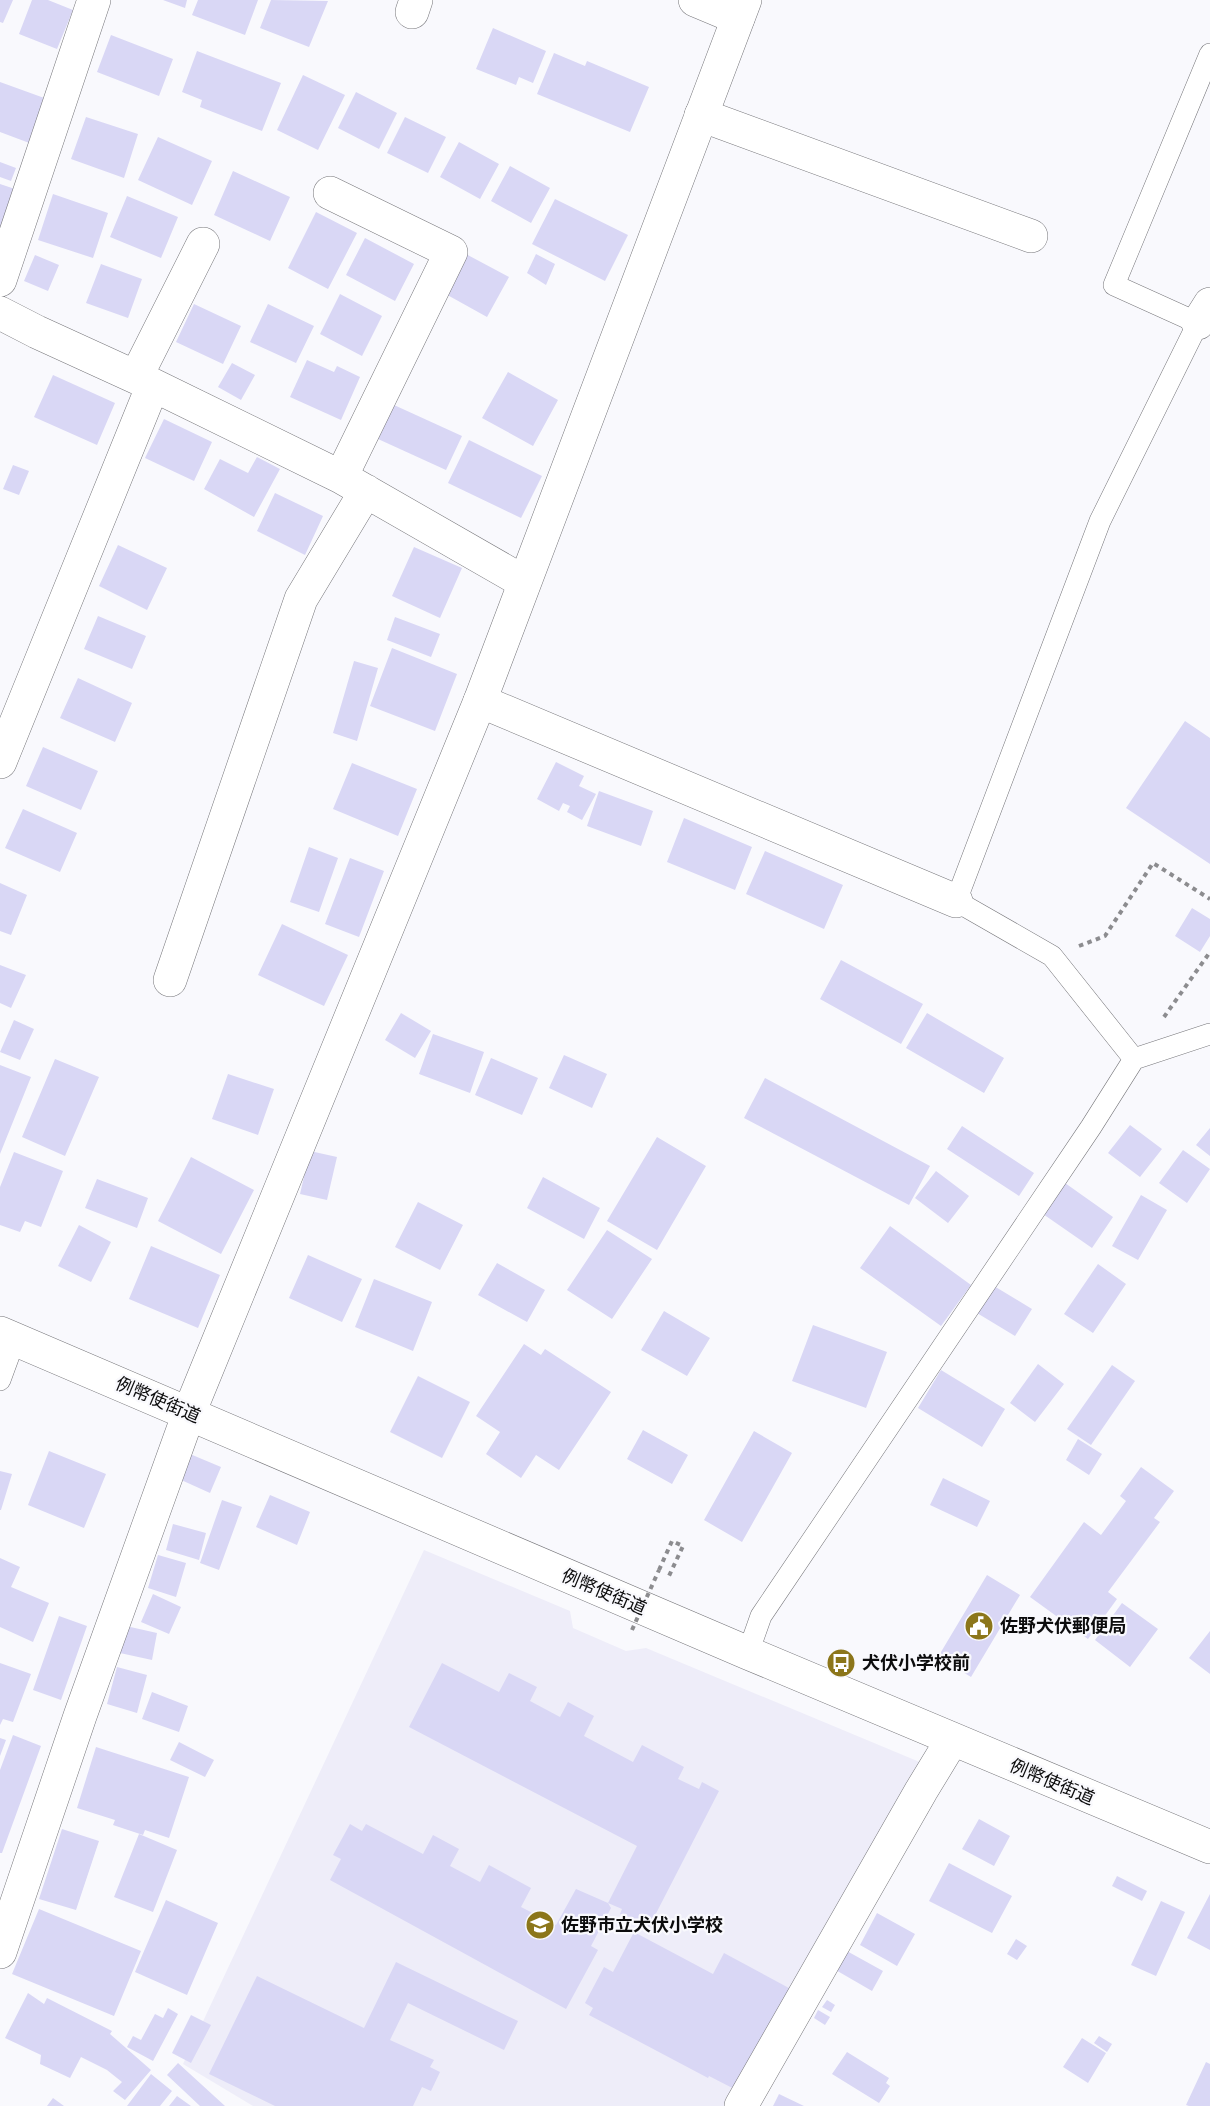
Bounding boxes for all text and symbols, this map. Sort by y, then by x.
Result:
street label: 例幣使街道 [112,1371,204,1428]
street label: 例幣使街道 [558,1563,650,1620]
public building icon: 佐野犬伏郵便局 [963,1610,995,1642]
place label: 佐野犬伏郵便局 [1000,1614,1126,1637]
bus stop icon: 犬伏小学校前 [825,1647,857,1679]
place label: 犬伏小学校前 [862,1651,970,1674]
street label: 例幣使街道 [1006,1753,1098,1810]
school or university icon: 佐野市立犬伏小学校 [524,1909,556,1941]
place label: 佐野市立犬伏小学校 [561,1913,723,1936]

